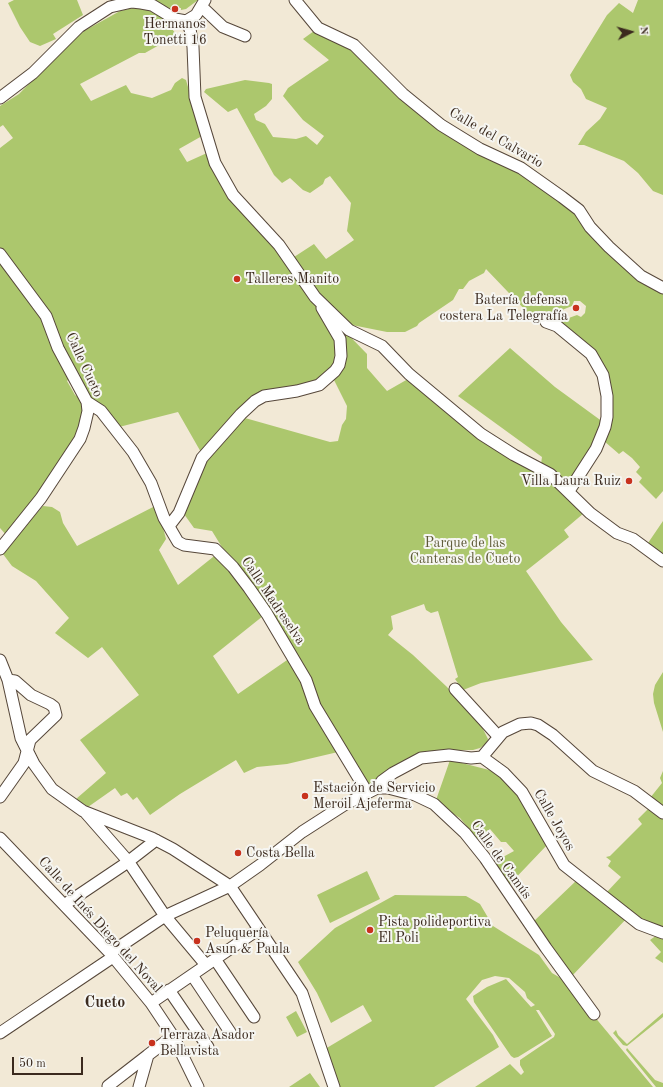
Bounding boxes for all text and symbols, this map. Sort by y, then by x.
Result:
marker: Hermanos Tonetti 16 [170,4,180,14]
north arrow [611,12,651,52]
place label: Hermanos Tonetti 16 [143,16,207,48]
text: N [638,26,649,35]
street label: Calle del Calvario [446,104,546,172]
place label: Talleres Manito [245,271,339,287]
marker: Talleres Manito [232,274,242,284]
place label: Batería defensa costera La Telegrafía [440,292,568,324]
marker: Batería defensa costera La Telegrafía [571,303,581,313]
street label: Calle Cueto [62,330,106,400]
place label: Villa Laura Ruiz [521,473,621,489]
marker: Villa Laura Ruiz [624,476,634,486]
park label: Parque de las Canteras de Cueto [410,535,520,568]
street label: Calle Madreselva [237,554,309,648]
place label: Estación de Servicio Meroil Ajeferma [313,780,435,812]
street label: Calle Joyos [530,786,578,854]
marker: Estación de Servicio Meroil Ajeferma [300,791,310,801]
street label: Calle de Camús [467,818,535,902]
place label: Costa Bella [246,845,315,861]
marker: Costa Bella [233,848,243,858]
street label: Calle de Inés Diego del Noval [34,854,166,996]
place label: Pista polideportiva El Poli [378,914,491,946]
place label: Peluquería Asun & Paula [205,925,290,958]
marker: Pista polideportiva El Poli [365,925,375,935]
marker: Peluquería Asun & Paula [192,936,202,946]
district label: Cueto [85,993,125,1013]
place label: Terraza Asador Bellavista [160,1027,255,1060]
marker: Terraza Asador Bellavista [147,1038,157,1048]
scale bar [14,1049,85,1075]
text: 50 m [19,1058,46,1070]

